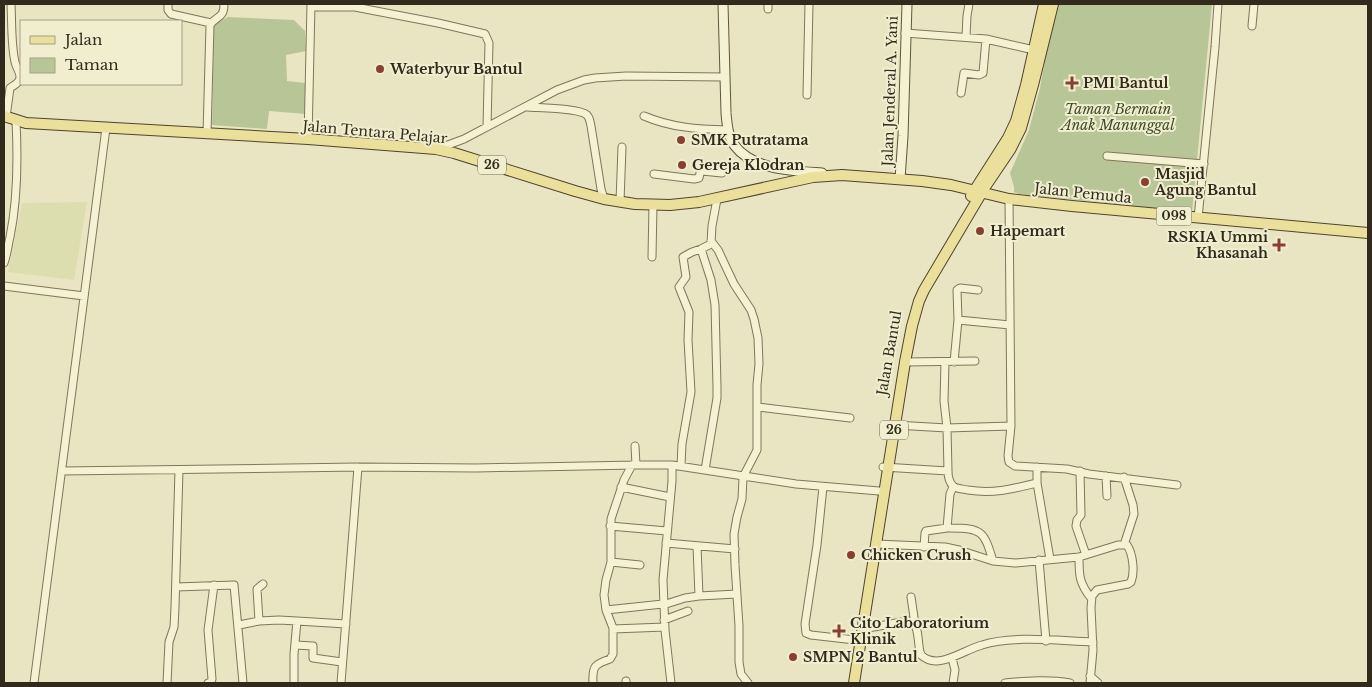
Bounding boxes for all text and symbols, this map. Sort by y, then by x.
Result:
street label: Jalan Jenderal A. Yani [878,15,902,169]
legend [20,20,182,85]
text: Jalan [63,30,102,49]
text: Taman [65,55,119,74]
place label: Waterbyur Bantul [389,60,523,78]
marker: Waterbyur Bantul [374,63,386,75]
place label: PMI Bantul [1083,74,1168,92]
marker: PMI Bantul [1065,76,1079,90]
park label: Taman Bermain Anak Manunggal [1059,100,1175,134]
street label: Jalan Tentara Pelajar [300,117,448,147]
place label: SMK Putratama [691,131,808,149]
marker: SMK Putratama [675,134,687,146]
road number: 26 [478,156,506,174]
place label: Gereja Klodran [692,156,805,174]
marker: Gereja Klodran [676,159,688,171]
place label: Masjid Agung Bantul [1154,165,1257,199]
marker: Masjid Agung Bantul [1139,176,1151,188]
street label: Jalan Pemuda [1032,179,1133,207]
road number: 098 [1156,207,1192,226]
place label: Hapemart [990,222,1066,240]
marker: Hapemart [974,225,986,237]
place label: RSKIA Ummi Khasanah [1167,228,1268,262]
marker: RSKIA Ummi Khasanah [1272,238,1286,252]
street label: Jalan Bantul [872,309,905,399]
road number: 26 [880,420,908,440]
place label: Chicken Crush [861,546,971,564]
marker: Chicken Crush [845,549,857,561]
place label: Cito Laboratorium Klinik [850,614,990,648]
marker: Cito Laboratorium Klinik [832,624,846,638]
place label: SMPN 2 Bantul [803,648,918,666]
marker: SMPN 2 Bantul [787,651,799,663]

